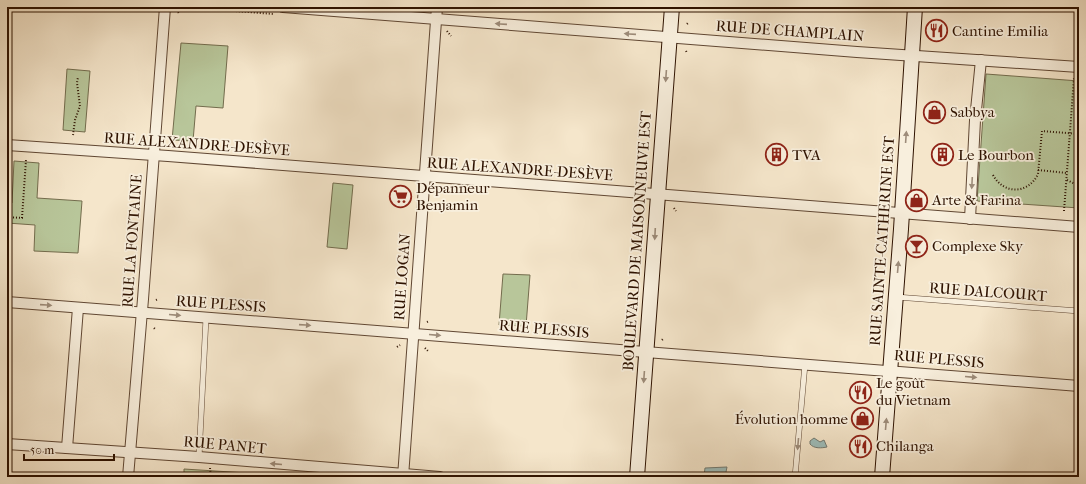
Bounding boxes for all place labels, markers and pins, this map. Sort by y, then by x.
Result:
restaurant icon: Cantine Emilia [924,18,950,44]
place label: Cantine Emilia [952,22,1049,40]
shop icon: Sabbya [922,99,948,125]
place label: Sabbya [950,103,996,121]
building icon: TVA [763,142,789,168]
building icon: Le Bourbon [929,142,955,168]
place label: TVA [792,146,821,164]
place label: Le Bourbon [958,146,1034,164]
place label: Dépanneur Benjamin [416,179,490,214]
supermarket icon: Dépanneur Benjamin [387,184,413,210]
shop icon: Arte & Farina [903,187,929,213]
place label: Arte & Farina [931,191,1022,209]
bar icon: Complexe Sky [904,233,930,259]
place label: Complexe Sky [932,237,1024,255]
place label: Le goût du Vietnam [876,374,951,409]
restaurant icon: Le goût du Vietnam [848,379,874,405]
shop icon: Évolution homme [850,406,876,432]
place label: Évolution homme [735,410,849,428]
restaurant icon: Chilanga [848,433,874,459]
place label: Chilanga [876,437,935,455]

